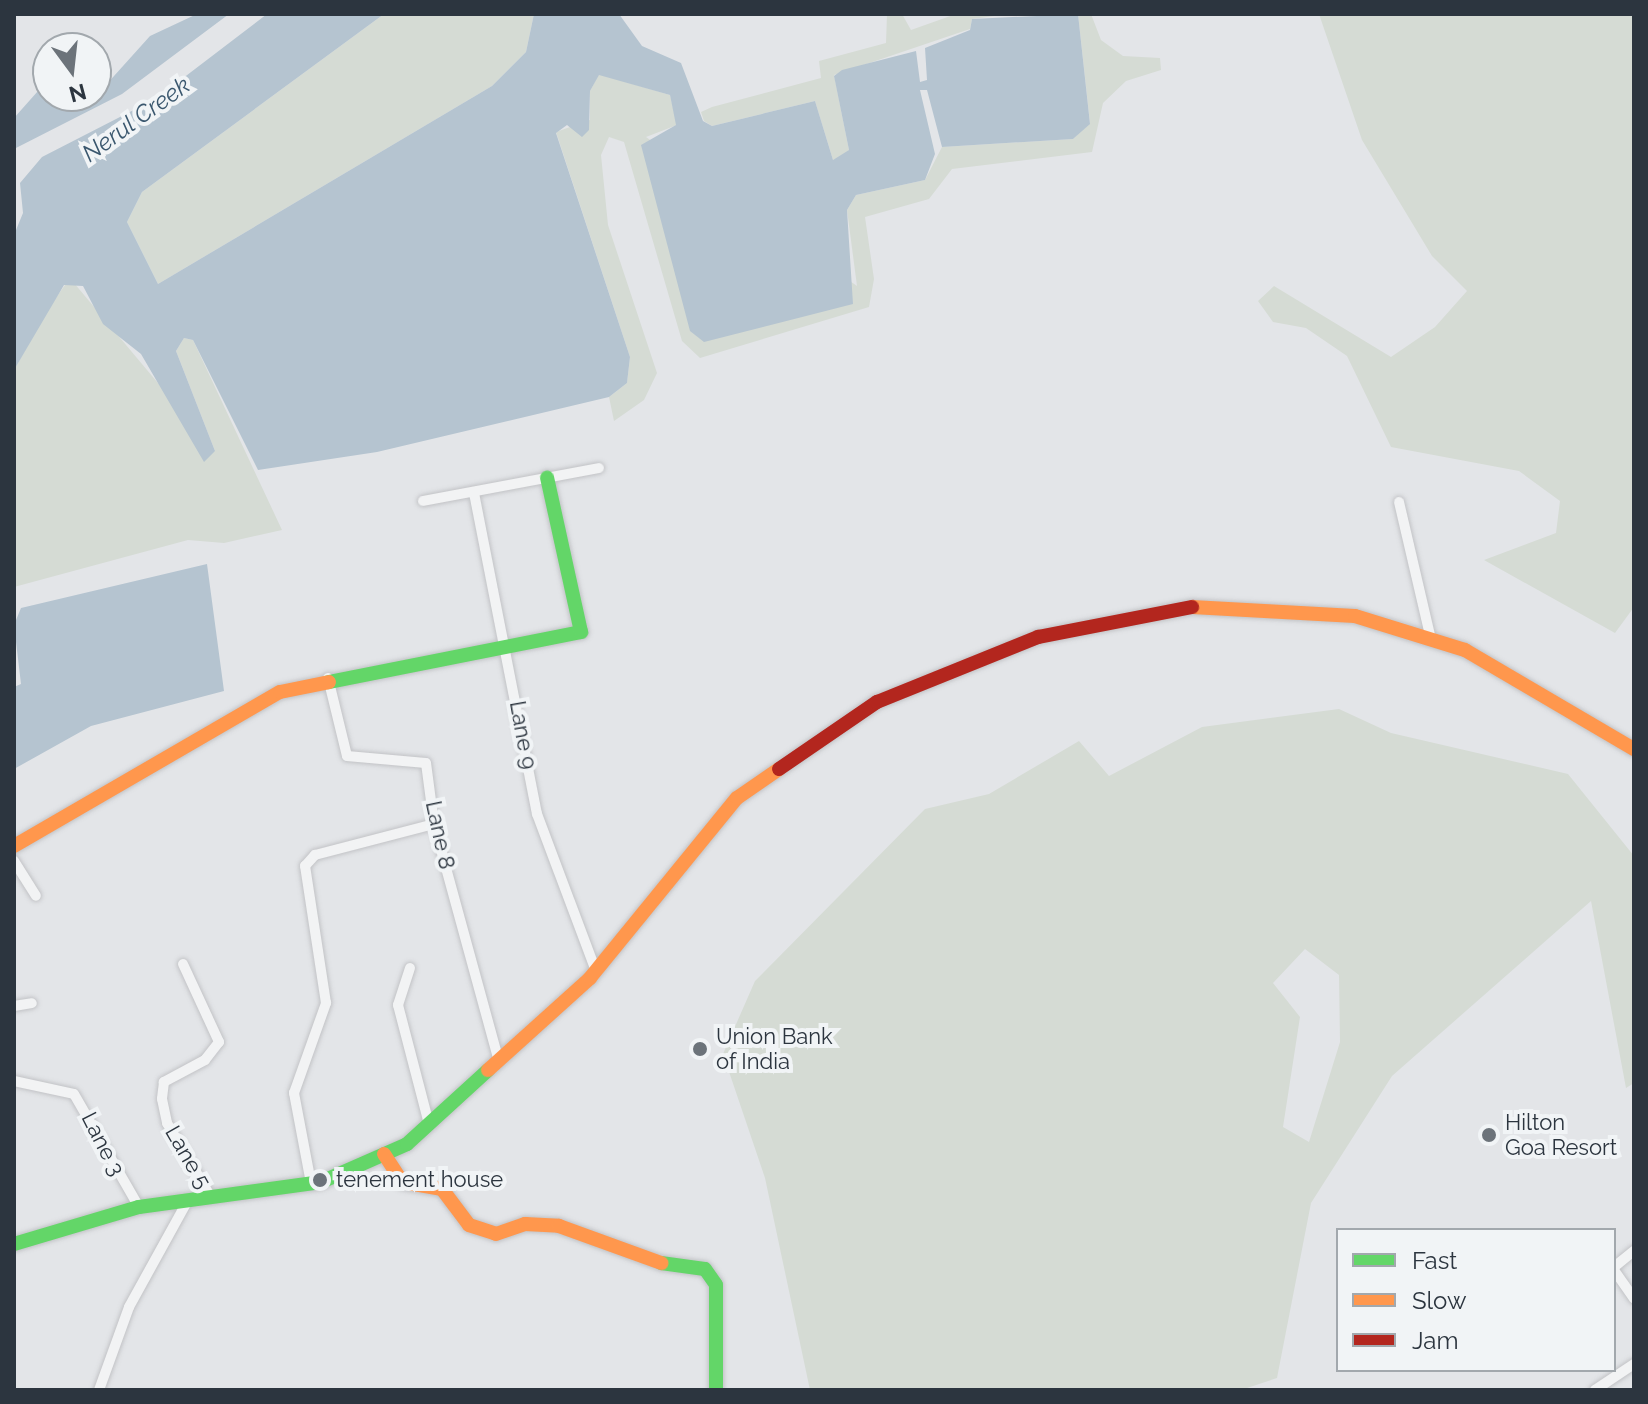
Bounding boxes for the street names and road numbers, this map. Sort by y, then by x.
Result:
street label: Lane 9 [504,699,542,771]
street label: Lane 8 [420,798,460,872]
street label: Lane 3 [76,1108,130,1180]
street label: Lane 5 [160,1121,216,1193]

